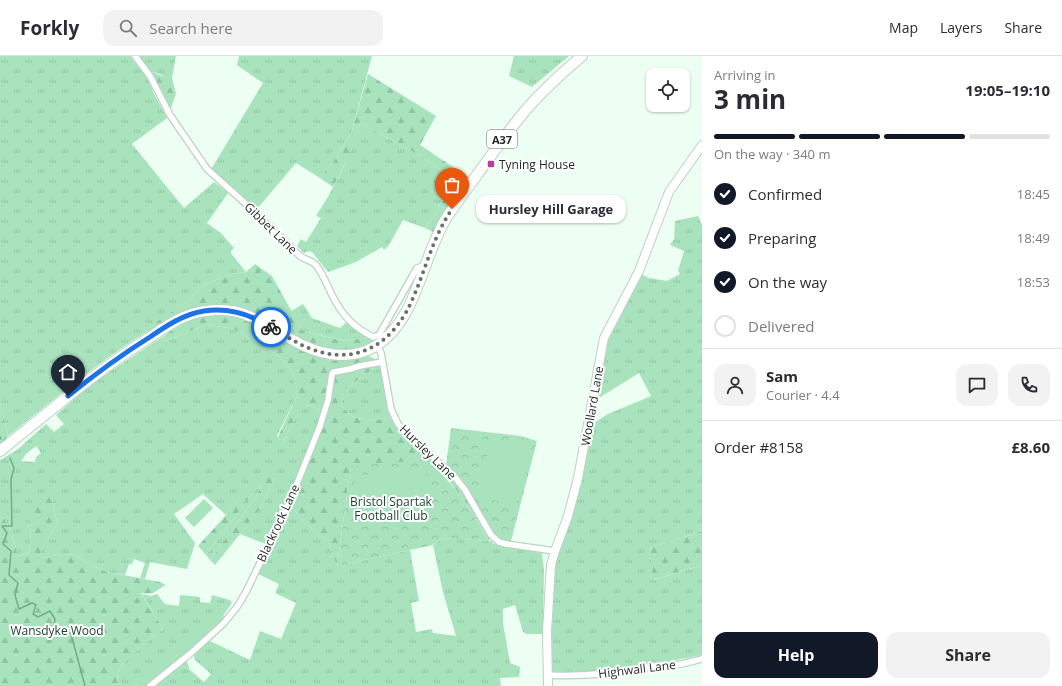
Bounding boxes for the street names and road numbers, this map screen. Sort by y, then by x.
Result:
road number: A37 [487,130,517,148]
street label: Gibbet Lane [241,198,301,258]
street label: Woollard Lane [577,365,607,447]
street label: Hursley Lane [396,421,460,484]
street label: Blackrock Lane [253,481,304,565]
street label: Highwall Lane [597,656,677,682]

